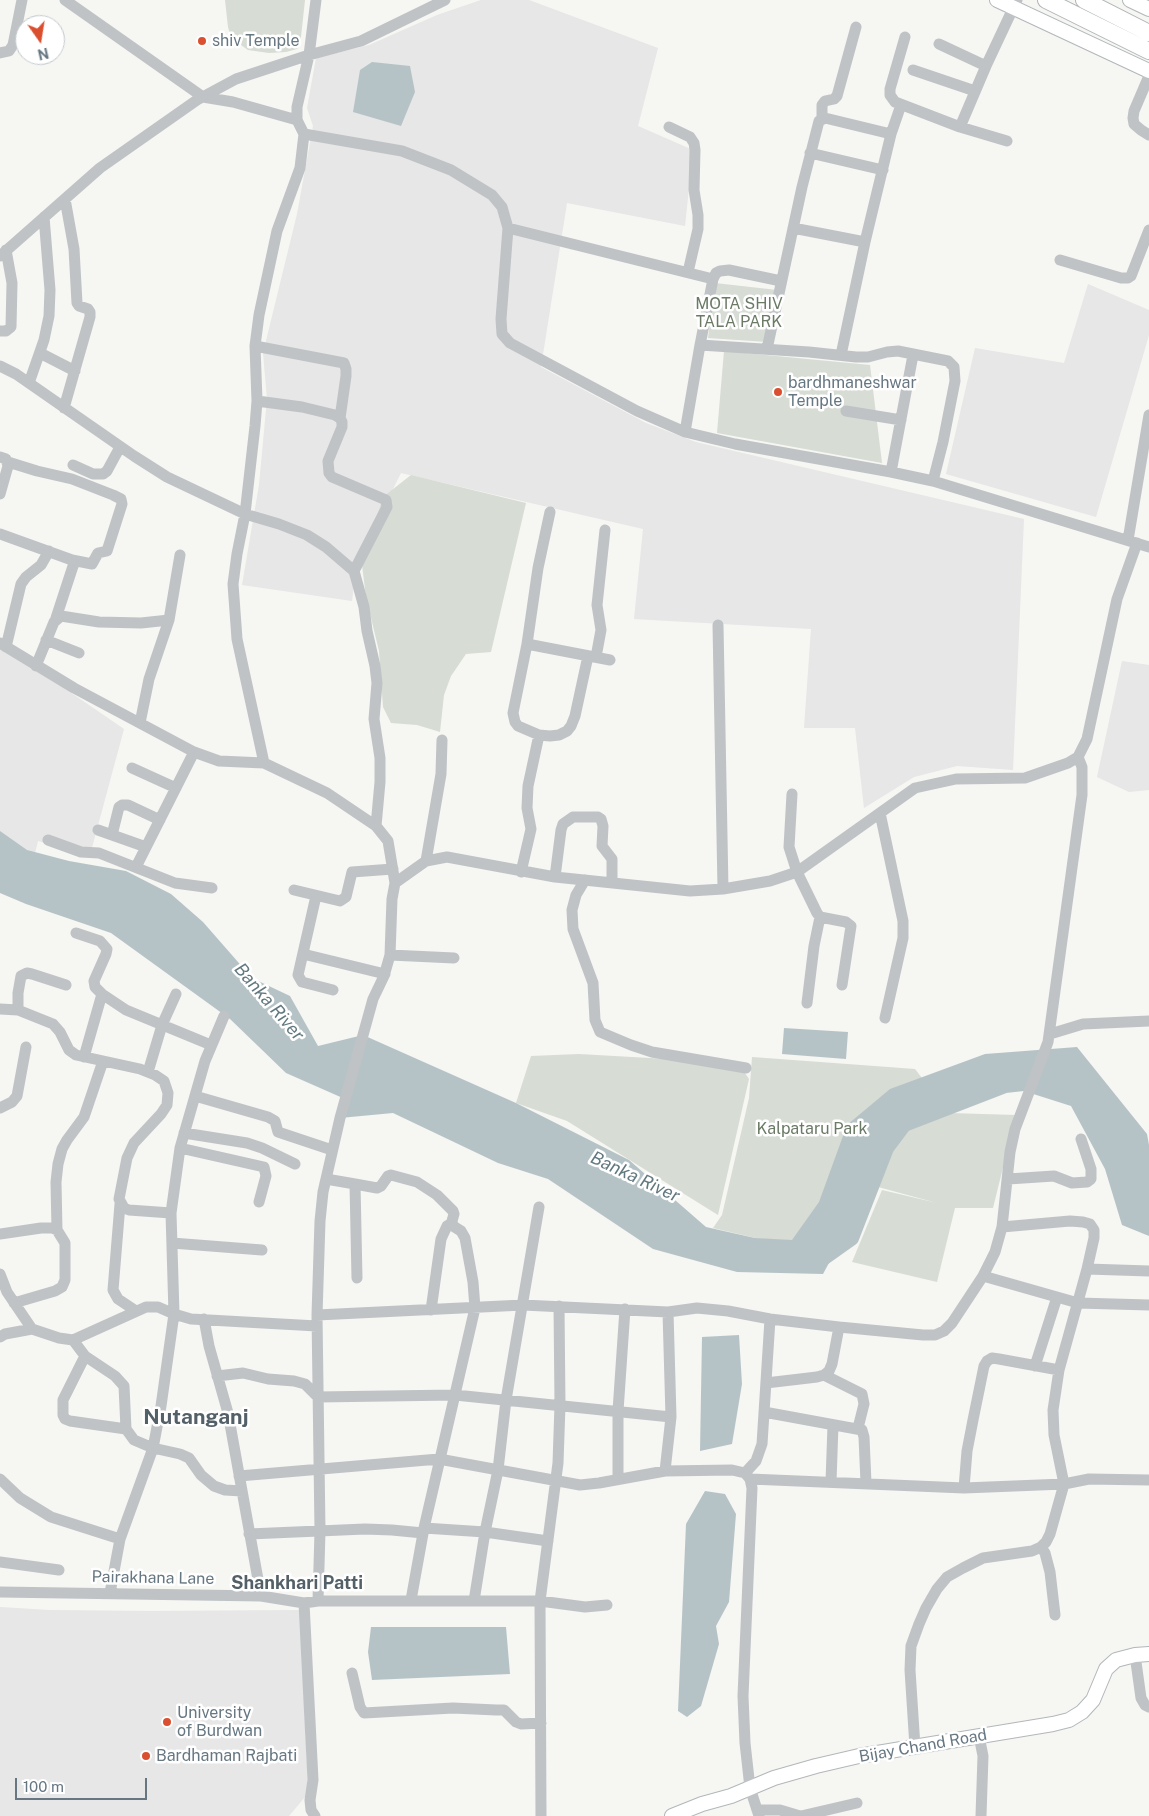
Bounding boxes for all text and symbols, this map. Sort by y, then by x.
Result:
north arrow [15,15,65,65]
place label: shiv Temple [212,31,300,51]
marker: shiv Temple [196,35,208,47]
text: N [36,45,50,63]
park label: MOTA SHIV TALA PARK [695,294,783,332]
place label: bardhmaneshwar Temple [788,373,917,411]
marker: bardhmaneshwar Temple [772,386,784,398]
water label: Banka River [229,959,309,1045]
park label: Kalpataru Park [757,1119,867,1139]
water label: Banka River [587,1147,683,1207]
district label: Nutanganj [143,1405,249,1431]
street label: Pairakhana Lane [91,1567,215,1589]
district label: Shankhari Patti [231,1572,363,1594]
place label: University of Burdwan [177,1703,262,1741]
marker: University of Burdwan [161,1716,173,1728]
street label: Bijay Chand Road [858,1725,988,1767]
place label: Bardhaman Rajbati [156,1746,297,1766]
marker: Bardhaman Rajbati [140,1750,152,1762]
scale bar [18,1768,150,1800]
text: 100 m [23,1778,64,1795]

